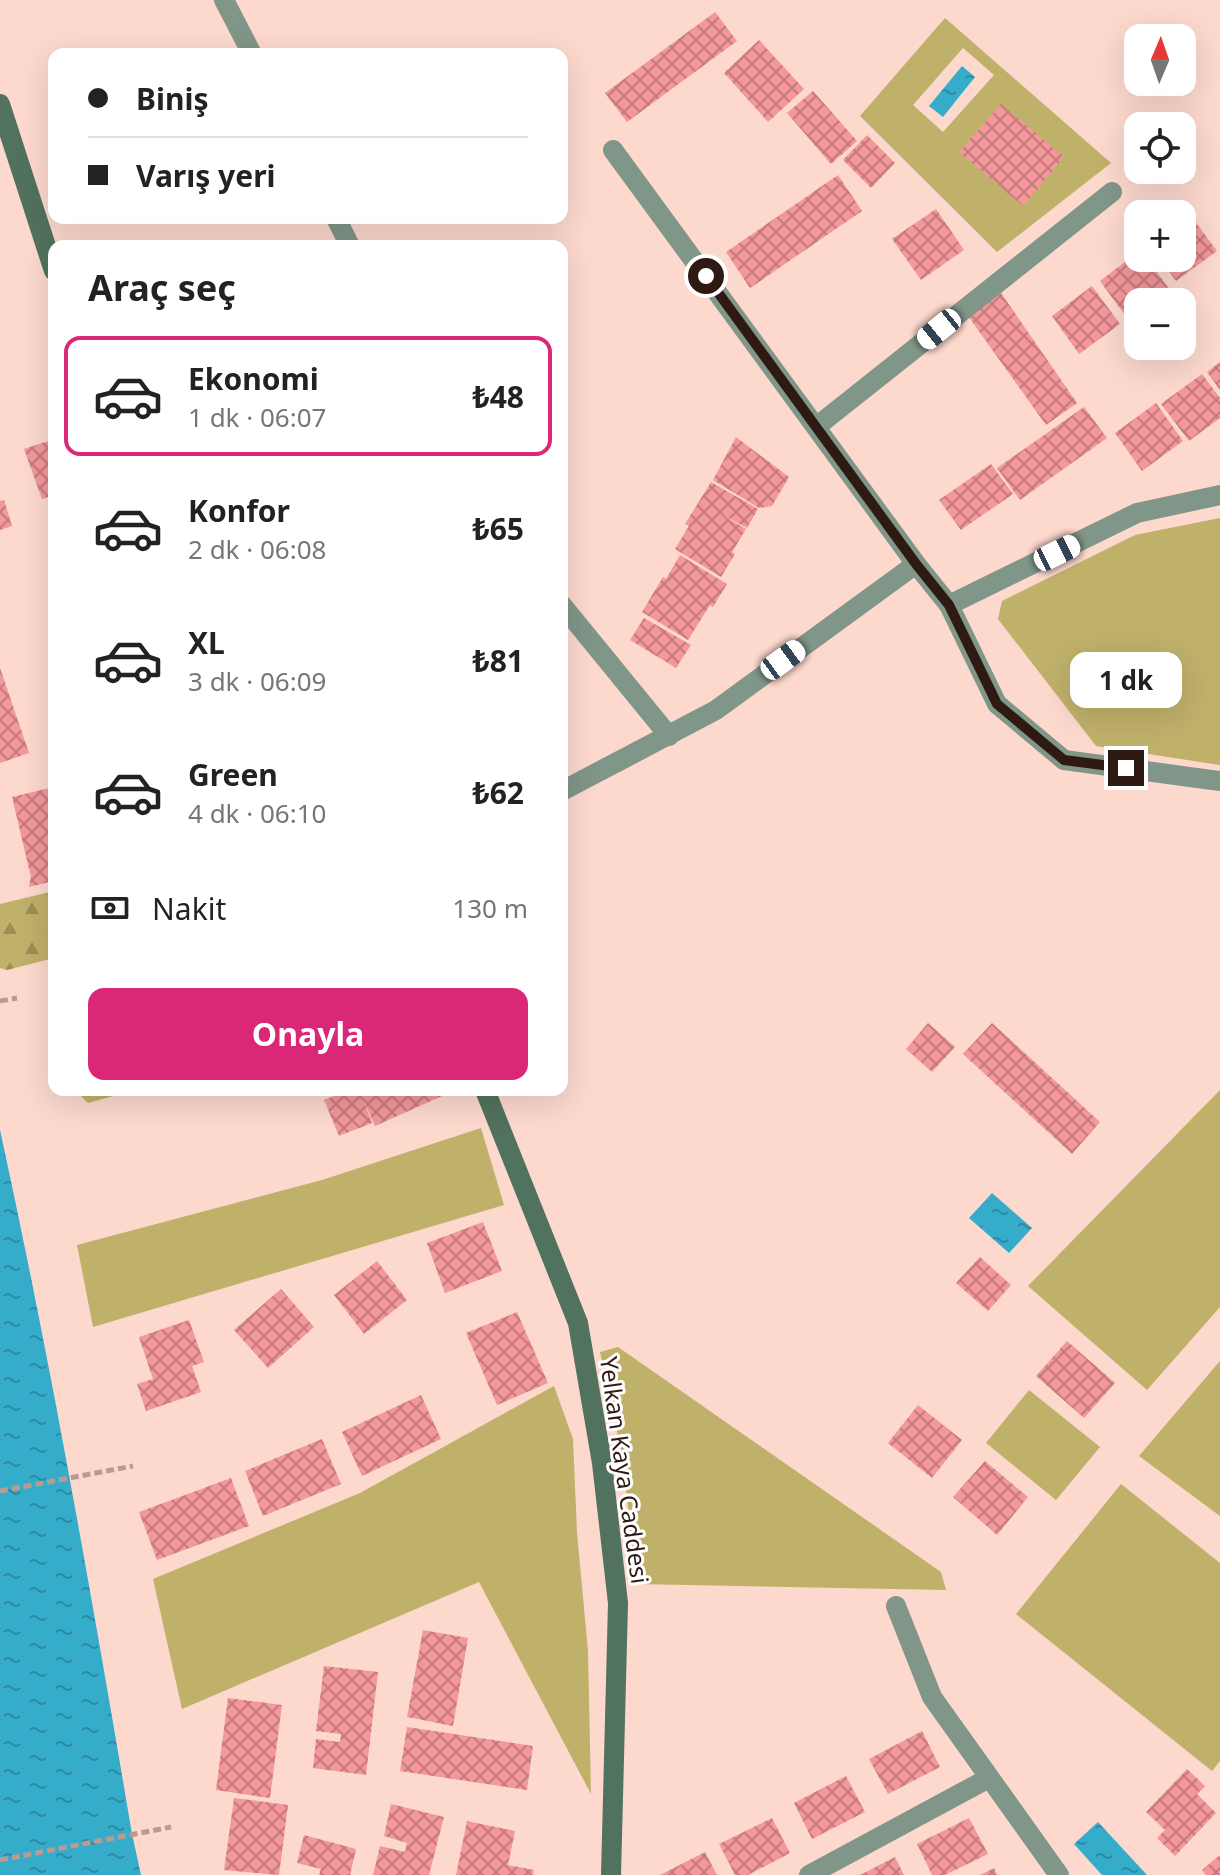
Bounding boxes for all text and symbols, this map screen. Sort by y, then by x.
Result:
north arrow [1124,24,1196,96]
map controls [1124,24,1196,360]
text: Biniş [136,78,208,119]
button: locate [1124,112,1196,184]
text: Varış yeri [136,155,276,196]
button: + [1124,200,1196,272]
route start [688,258,724,294]
text: Araç seç [88,263,236,312]
button: − [1124,288,1196,360]
car [913,305,965,353]
text: Ekonomi [188,358,319,399]
icon: car [92,360,164,432]
text: ₺48 [473,376,524,417]
text: 1 dk · 06:07 [188,399,326,435]
text: Konfor [188,490,290,531]
icon: car [92,492,164,564]
text: ₺65 [473,508,524,549]
text: 2 dk · 06:08 [188,531,326,567]
car [1030,532,1084,574]
text: XL [188,622,225,663]
icon: car [92,624,164,696]
car [757,636,809,684]
text: ₺81 [473,640,524,681]
callout: 1 dk [1070,652,1182,708]
text: 1 dk [1099,662,1153,698]
text: 3 dk · 06:09 [188,663,326,699]
route end [1108,750,1144,786]
text: Green [188,754,278,795]
icon: car [92,756,164,828]
text: ₺62 [473,772,524,813]
text: 4 dk · 06:10 [188,795,326,831]
icon: cash [88,886,132,930]
text: Nakit [152,888,226,929]
text: 130 m [452,890,528,926]
button: Onayla [88,988,528,1080]
street label: Yelkan Kaya Caddesi [593,1354,657,1586]

